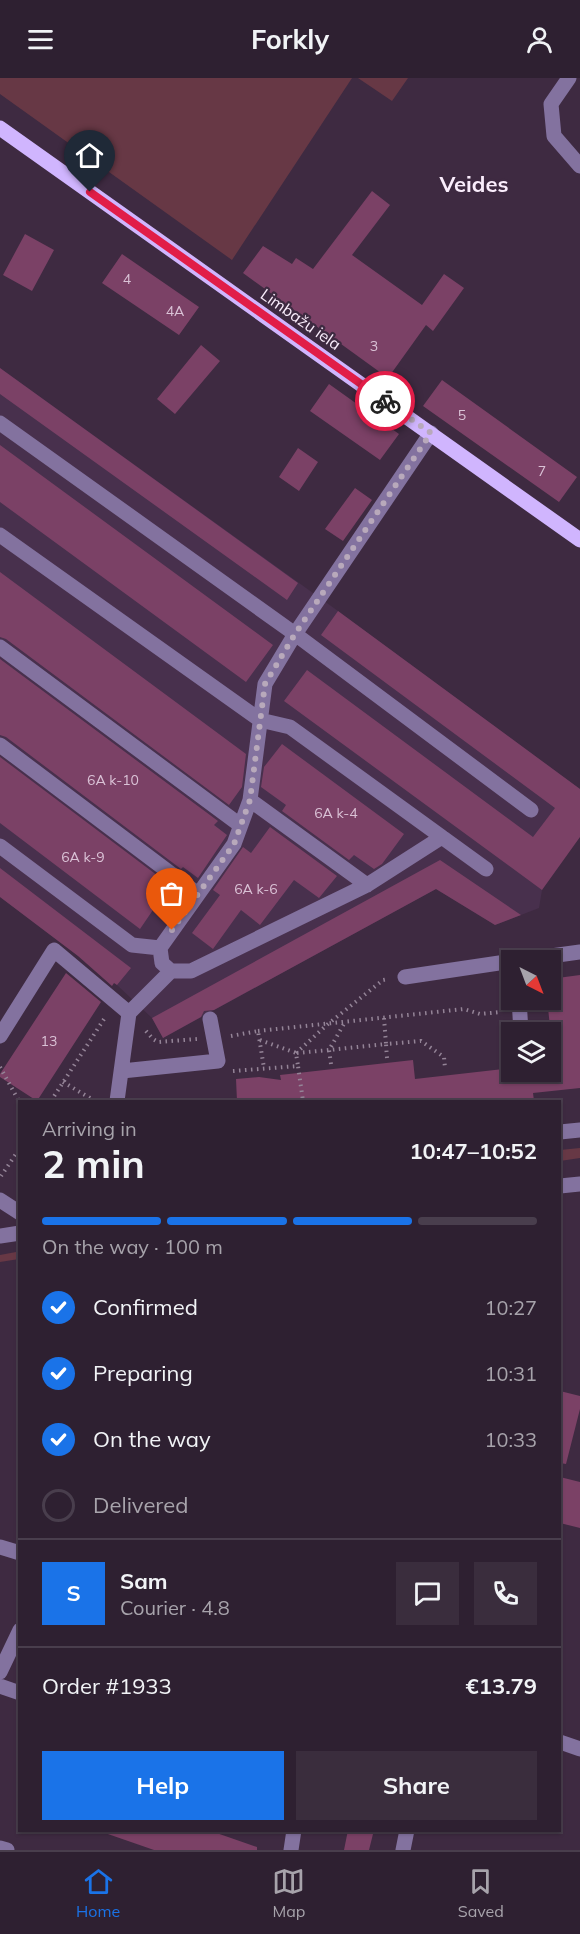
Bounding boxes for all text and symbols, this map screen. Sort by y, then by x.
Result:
text: Forkly [251,22,329,56]
icon: menu [24,23,57,56]
icon: person [523,23,556,56]
pin [64,130,115,192]
icon: home [73,139,106,172]
district label: Veides [439,170,509,198]
house number: 4 [123,270,132,288]
street label: Limbažu iela [257,284,345,354]
house number: 4A [166,302,185,320]
house number: 3 [370,337,378,355]
courier [355,371,415,431]
icon: bike [369,385,402,418]
house number: 5 [458,406,466,424]
house number: 7 [538,462,546,480]
house number: 6A k-10 [87,771,139,789]
house number: 6A k-4 [314,804,358,822]
house number: 6A k-9 [61,848,105,866]
pin [146,868,197,930]
icon: bag [155,877,188,910]
house number: 6A k-6 [234,880,278,898]
north arrow [501,950,561,1010]
map controls [501,950,561,1082]
button: layers [501,1022,561,1082]
house number: 13 [41,1032,57,1050]
text: Arriving in [42,1116,137,1141]
text: 10:47–10:52 [409,1137,537,1165]
text: 2 min [42,1139,145,1188]
text: On the way · 100 m [42,1234,223,1259]
icon: check [42,1291,75,1324]
text: Confirmed [93,1293,198,1321]
text: 10:27 [484,1295,537,1320]
icon: check [42,1357,75,1390]
text: Preparing [93,1359,193,1387]
text: 10:31 [484,1361,537,1386]
icon: check [42,1423,75,1456]
text: On the way [93,1425,211,1453]
text: 10:33 [484,1427,537,1452]
text: Delivered [93,1491,188,1519]
button: chat [396,1562,459,1625]
button: phone [474,1562,537,1625]
text: Sam [120,1567,168,1595]
text: S [66,1579,81,1607]
text: Courier · 4.8 [120,1595,230,1620]
text: Order #1933 [42,1672,172,1700]
text: €13.79 [466,1672,537,1700]
button: Help [42,1751,284,1820]
button: Share [296,1751,537,1820]
tab: Home [76,1865,120,1921]
tab: Map [272,1865,305,1921]
tab: Saved [458,1865,504,1921]

